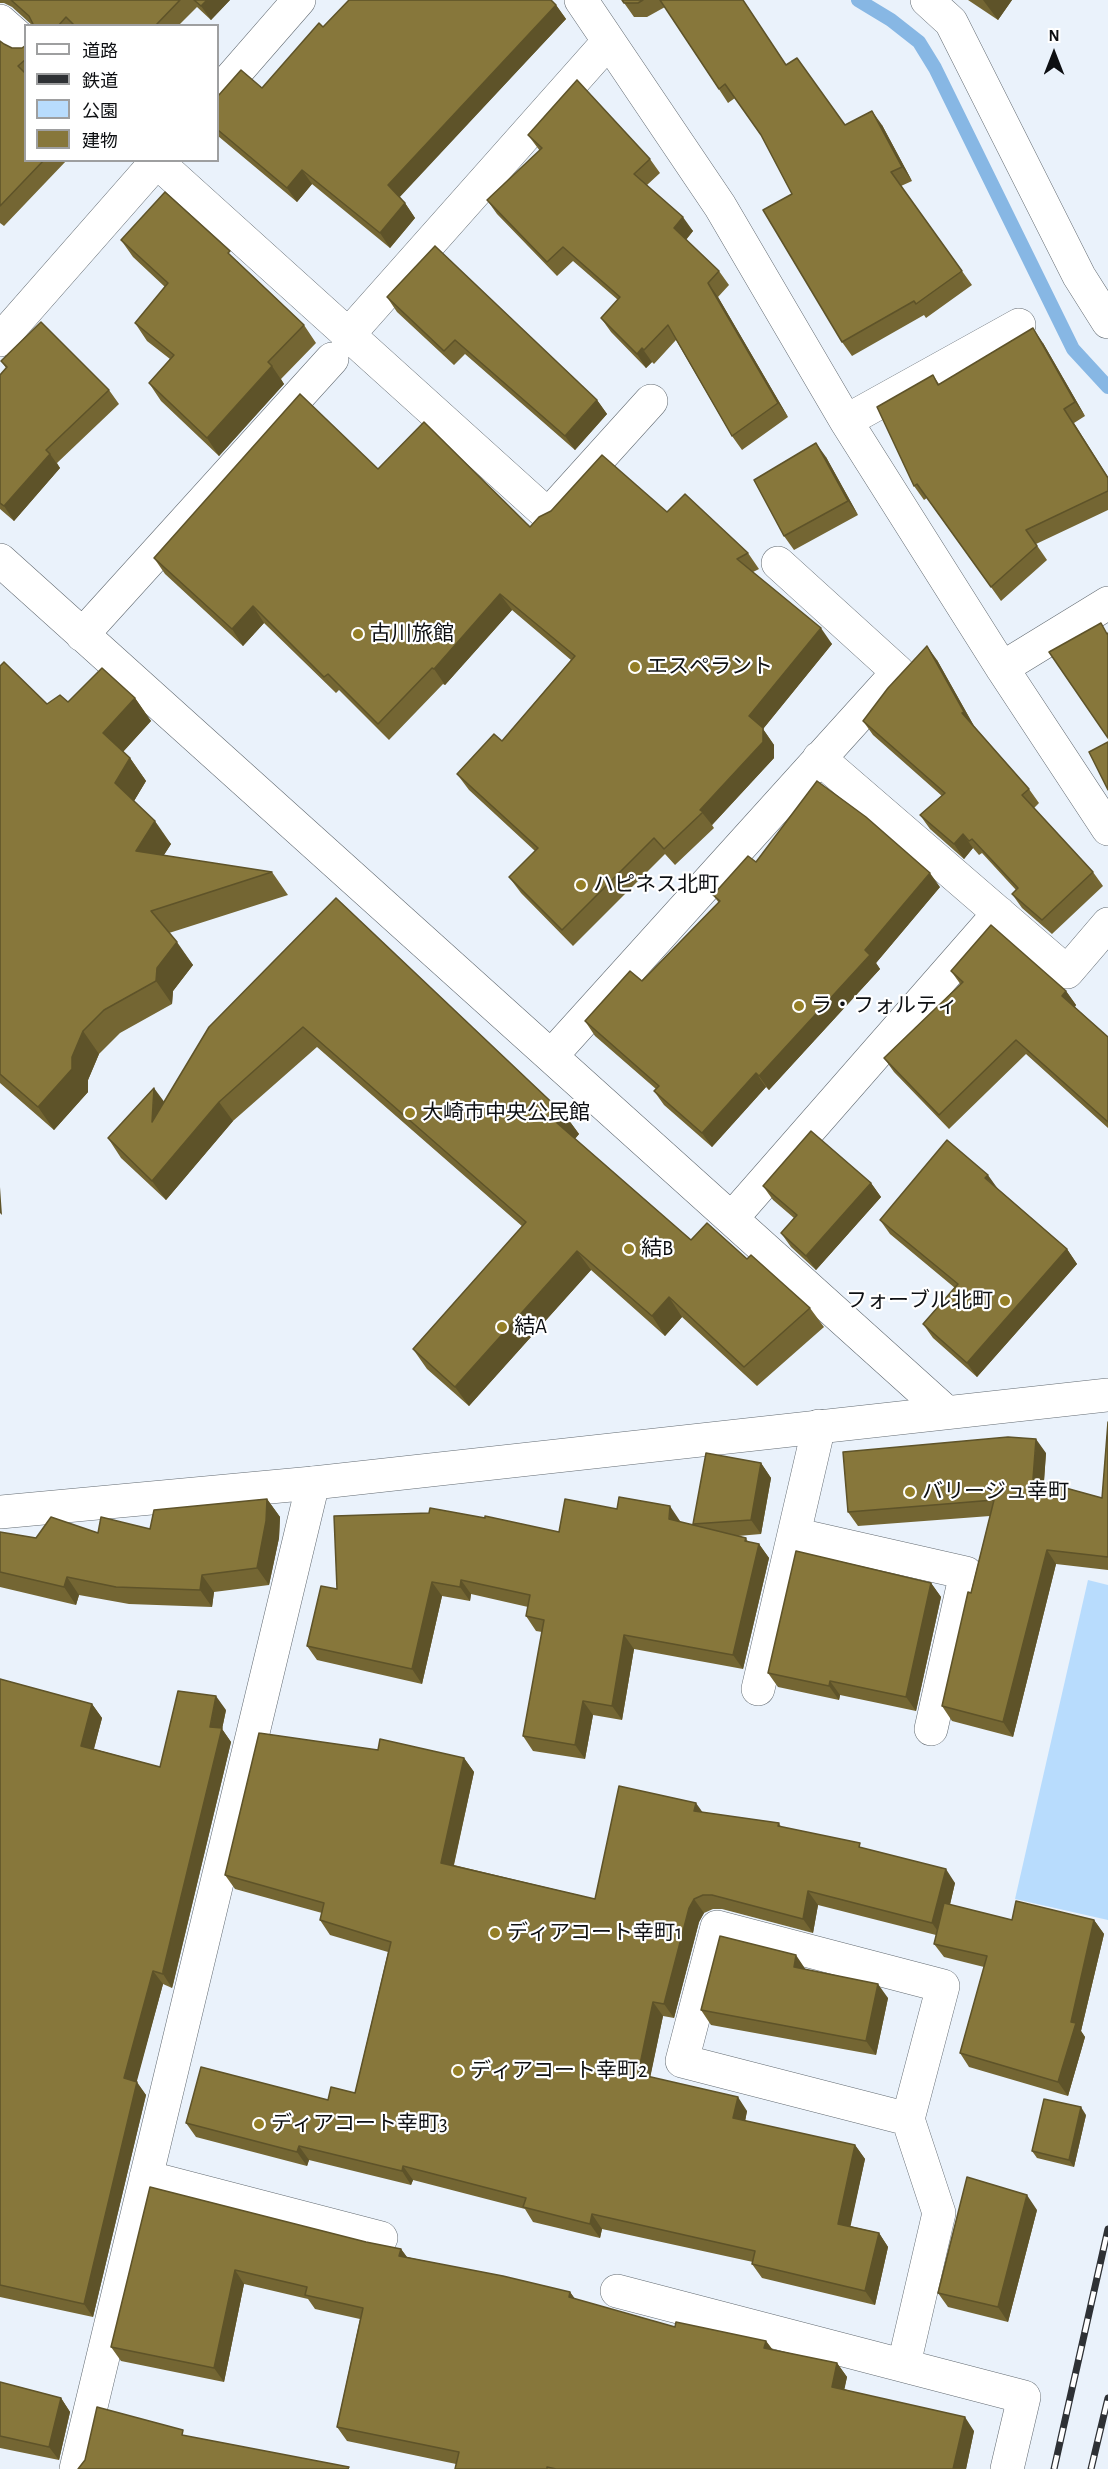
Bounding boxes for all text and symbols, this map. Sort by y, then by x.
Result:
legend [24,24,219,162]
north arrow [1024,24,1084,84]
text: N [1048,28,1060,44]
text: 道路 [82,43,118,61]
text: 鉄道 [82,73,118,91]
text: 公園 [82,103,118,121]
text: 建物 [82,133,118,151]
place label: 古川旅館 [370,621,454,647]
marker: 古川旅館 [351,627,365,641]
place label: エスペラント [647,654,773,680]
marker: エスペラント [628,660,642,674]
place label: ハピネス北町 [593,872,719,898]
marker: ハピネス北町 [574,878,588,892]
place label: ラ・フォルティ [811,993,958,1019]
marker: ラ・フォルティ [792,999,806,1013]
place label: 大崎市中央公民館 [422,1100,590,1126]
marker: 大崎市中央公民館 [403,1106,417,1120]
place label: 結B [641,1236,673,1262]
marker: 結B [622,1242,636,1256]
place label: フォーブル北町 [846,1288,993,1314]
marker: フォーブル北町 [998,1294,1012,1308]
place label: 結A [514,1314,547,1340]
marker: 結A [495,1320,509,1334]
place label: バリージュ幸町 [922,1479,1069,1505]
marker: バリージュ幸町 [903,1485,917,1499]
place label: ディアコート幸町1 [507,1920,682,1946]
marker: ディアコート幸町1 [488,1926,502,1940]
place label: ディアコート幸町2 [470,2058,648,2084]
marker: ディアコート幸町2 [451,2064,465,2078]
place label: ディアコート幸町3 [271,2111,448,2137]
marker: ディアコート幸町3 [252,2117,266,2131]

